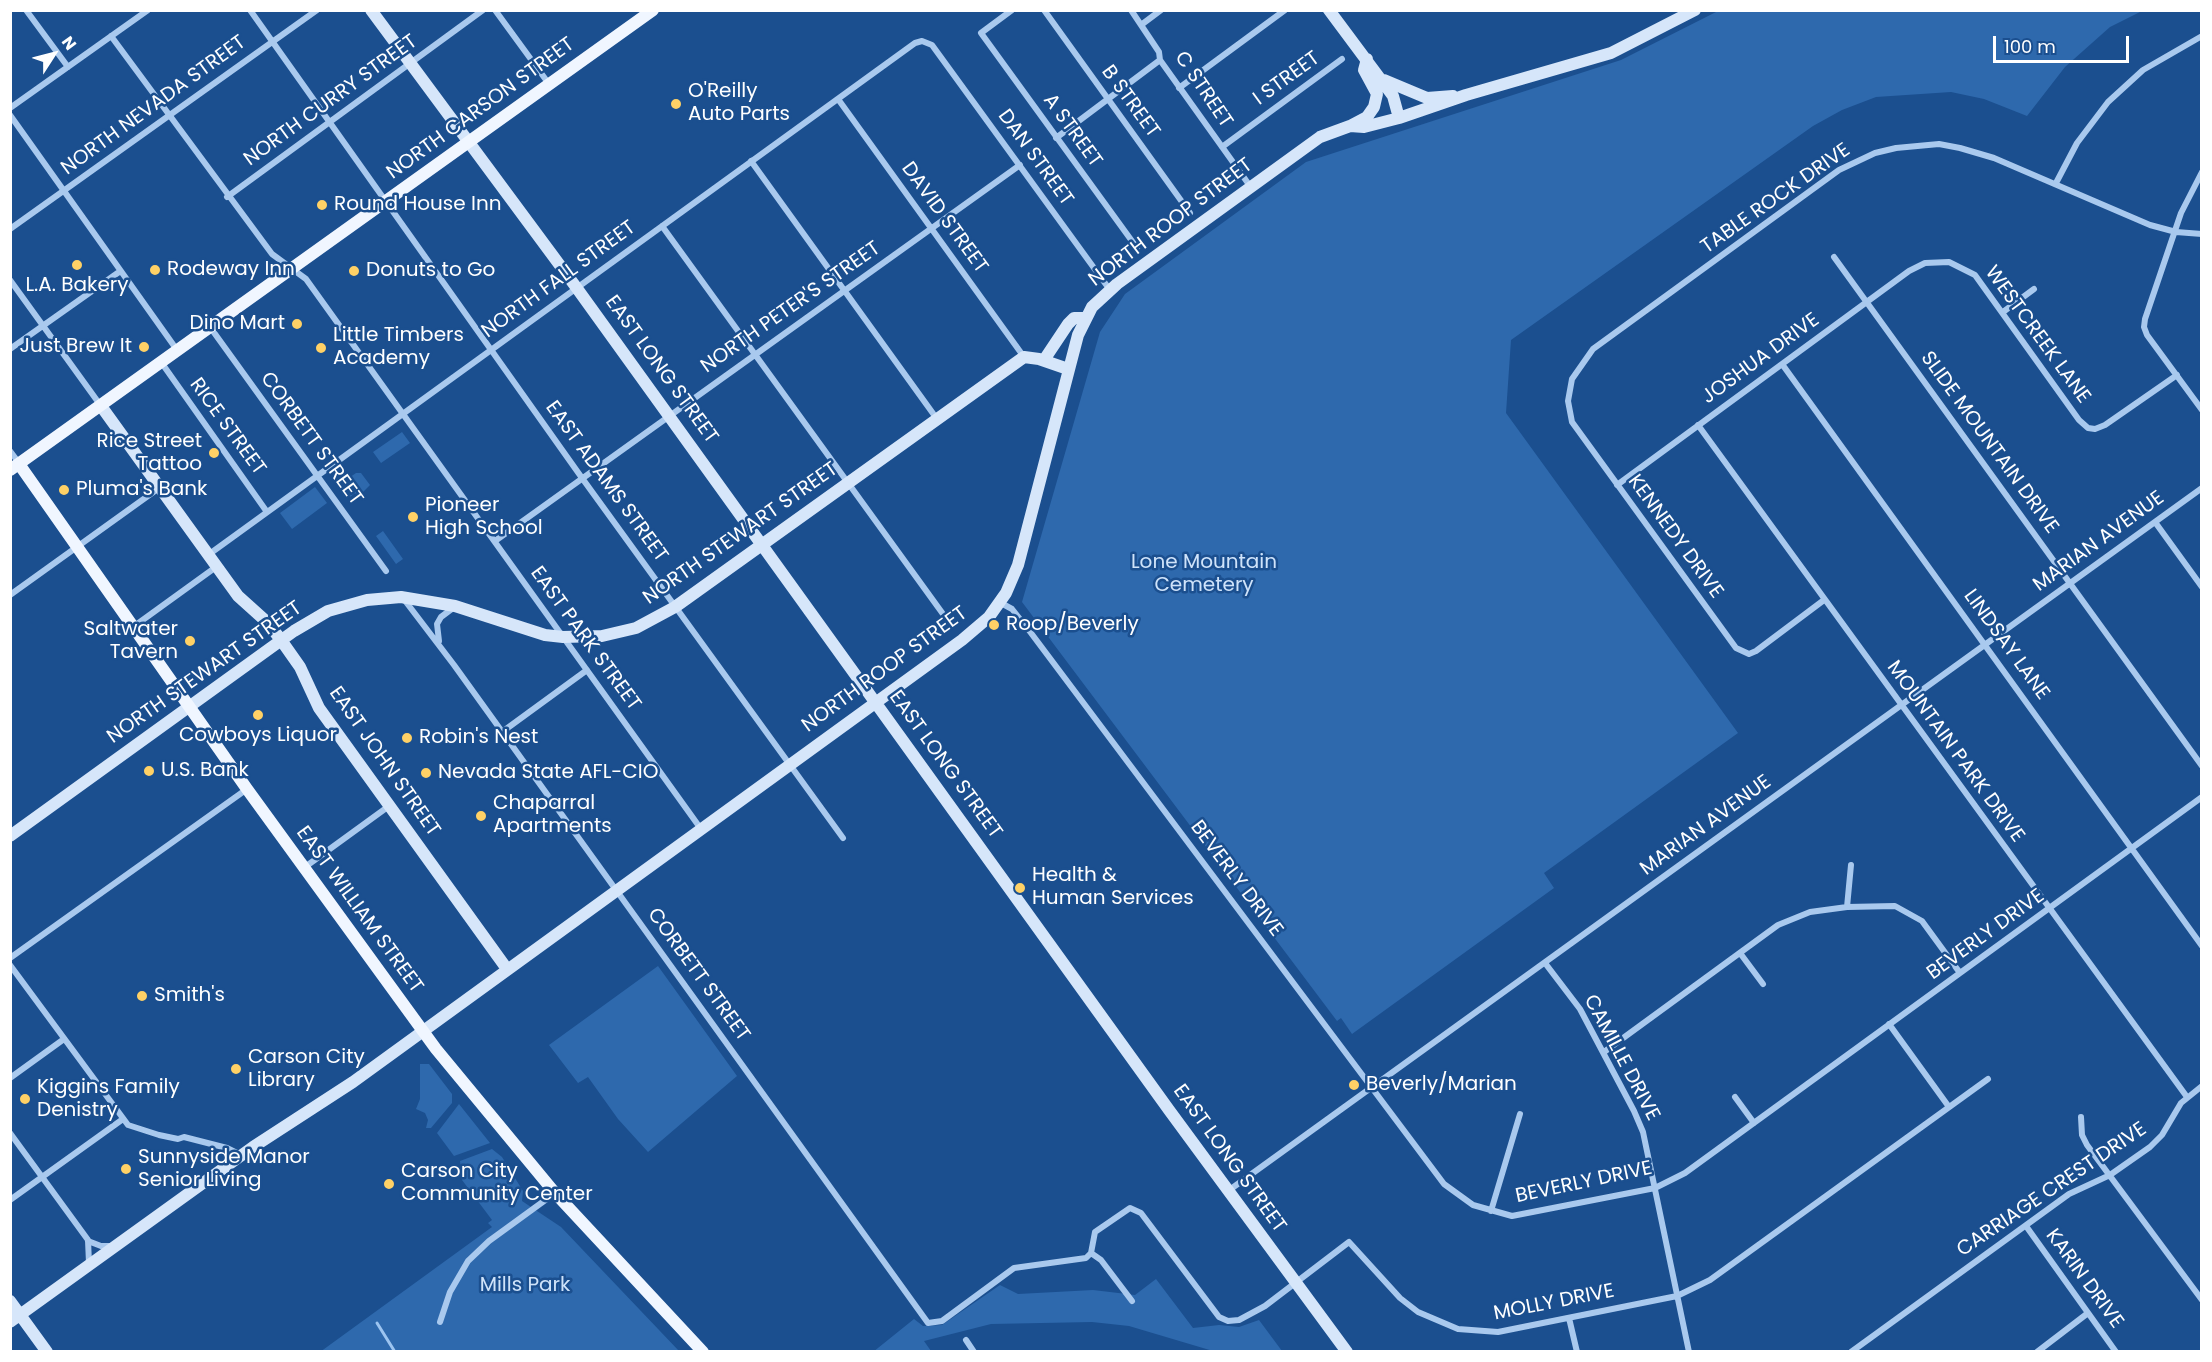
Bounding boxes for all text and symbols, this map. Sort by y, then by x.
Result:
north arrow [24,24,84,84]
scale bar [1996,24,2132,62]
street label: NORTH CURRY STREET [240,30,422,172]
street label: NORTH NEVADA STREET [57,31,251,181]
street label: NORTH CARSON STREET [383,33,579,185]
text: 100 m [2004,34,2056,59]
street label: C STREET [1169,47,1237,133]
street label: I STREET [1249,47,1325,111]
street label: B STREET [1096,61,1164,143]
place label: O'Reilly Auto Parts [688,80,790,127]
street label: A STREET [1037,90,1107,172]
marker: O'Reilly Auto Parts [669,97,683,111]
street label: DAN STREET [992,105,1078,211]
street label: TABLE ROCK DRIVE [1697,139,1855,259]
street label: NORTH ROOP STREET [1085,154,1257,292]
street label: DAVID STREET [896,158,992,278]
place label: Round House Inn [334,193,502,217]
marker: Round House Inn [315,198,329,212]
street label: NORTH FALL STREET [477,216,641,344]
street label: NORTH PETER'S STREET [697,237,885,379]
marker: L.A. Bakery [70,258,84,272]
place label: Rodeway Inn [167,258,295,282]
place label: Donuts to Go [366,259,495,283]
street label: WESTCREEK LANE [1979,262,2095,408]
marker: Rodeway Inn [148,263,162,277]
marker: Donuts to Go [347,264,361,278]
place label: L.A. Bakery [25,274,129,298]
street label: EAST LONG STREET [599,291,723,449]
street label: JOSHUA DRIVE [1698,308,1824,410]
place label: Dino Mart [190,312,285,336]
marker: Dino Mart [290,317,304,331]
place label: Little Timbers Academy [333,324,464,371]
place label: Just Brew It [19,335,132,359]
marker: Just Brew It [137,340,151,354]
marker: Little Timbers Academy [314,341,328,355]
street label: SLIDE MOUNTAIN DRIVE [1915,347,2063,539]
street label: CORBETT STREET [255,368,367,510]
street label: RICE STREET [184,374,270,480]
street label: EAST ADAMS STREET [540,397,672,567]
place label: Rice Street Tattoo [96,430,202,477]
marker: Rice Street Tattoo [207,446,221,460]
street label: NORTH STEWART STREET [639,458,843,610]
street label: KENNEDY DRIVE [1622,471,1728,603]
place label: Pluma's Bank [76,478,207,502]
marker: Pluma's Bank [57,483,71,497]
street label: MARIAN AVENUE [2029,487,2169,597]
place label: Pioneer High School [425,494,543,541]
marker: Pioneer High School [406,510,420,524]
park label: Lone Mountain Cemetery [1131,551,1277,598]
street label: EAST PARK STREET [525,562,645,716]
street label: LINDSAY LANE [1958,585,2054,705]
street label: NORTH STEWART STREET [103,597,307,749]
street label: NORTH ROOP STREET [798,602,972,738]
place label: Roop/Beverly [1006,613,1139,637]
place label: Saltwater Tavern [83,618,178,665]
marker: Roop/Beverly [987,618,1001,632]
marker: Saltwater Tavern [183,634,197,648]
street label: MOUNTAIN PARK DRIVE [1881,656,2029,848]
street label: EAST JOHN STREET [323,683,445,841]
street label: EAST LONG STREET [883,686,1007,844]
marker: Cowboys Liquor [251,708,265,722]
place label: Cowboys Liquor [179,724,337,748]
place label: Robin's Nest [419,726,538,750]
marker: Robin's Nest [400,731,414,745]
place label: U.S. Bank [161,759,249,783]
place label: Nevada State AFL-CIO [438,761,658,785]
marker: U.S. Bank [142,764,156,778]
marker: Nevada State AFL-CIO [419,766,433,780]
street label: MARIAN AVENUE [1636,771,1776,881]
place label: Chaparral Apartments [493,792,612,839]
marker: Chaparral Apartments [474,809,488,823]
street label: BEVERLY DRIVE [1185,816,1287,942]
street label: EAST WILLIAM STREET [290,822,428,998]
place label: Health & Human Services [1032,864,1194,911]
marker: Health & Human Services [1013,881,1027,895]
street label: BEVERLY DRIVE [1923,884,2049,986]
street label: CORBETT STREET [642,904,754,1046]
place label: Smith's [154,984,225,1008]
marker: Smith's [135,989,149,1003]
street label: CAMILLE DRIVE [1578,991,1664,1125]
place label: Carson City Library [248,1046,365,1093]
marker: Carson City Library [229,1062,243,1076]
place label: Beverly/Marian [1366,1073,1517,1097]
place label: Kiggins Family Denistry [37,1076,180,1123]
marker: Beverly/Marian [1347,1078,1361,1092]
street label: EAST LONG STREET [1167,1080,1291,1238]
marker: Kiggins Family Denistry [18,1092,32,1106]
street label: CARRIAGE CREST DRIVE [1953,1118,2151,1262]
place label: Sunnyside Manor Senior Living [138,1146,310,1193]
street label: BEVERLY DRIVE [1513,1157,1655,1209]
place label: Carson City Community Center [401,1160,593,1207]
marker: Sunnyside Manor Senior Living [119,1162,133,1176]
marker: Carson City Community Center [382,1177,396,1191]
street label: KARIN DRIVE [2040,1225,2128,1333]
park label: Mills Park [480,1274,570,1298]
street label: MOLLY DRIVE [1492,1280,1616,1326]

